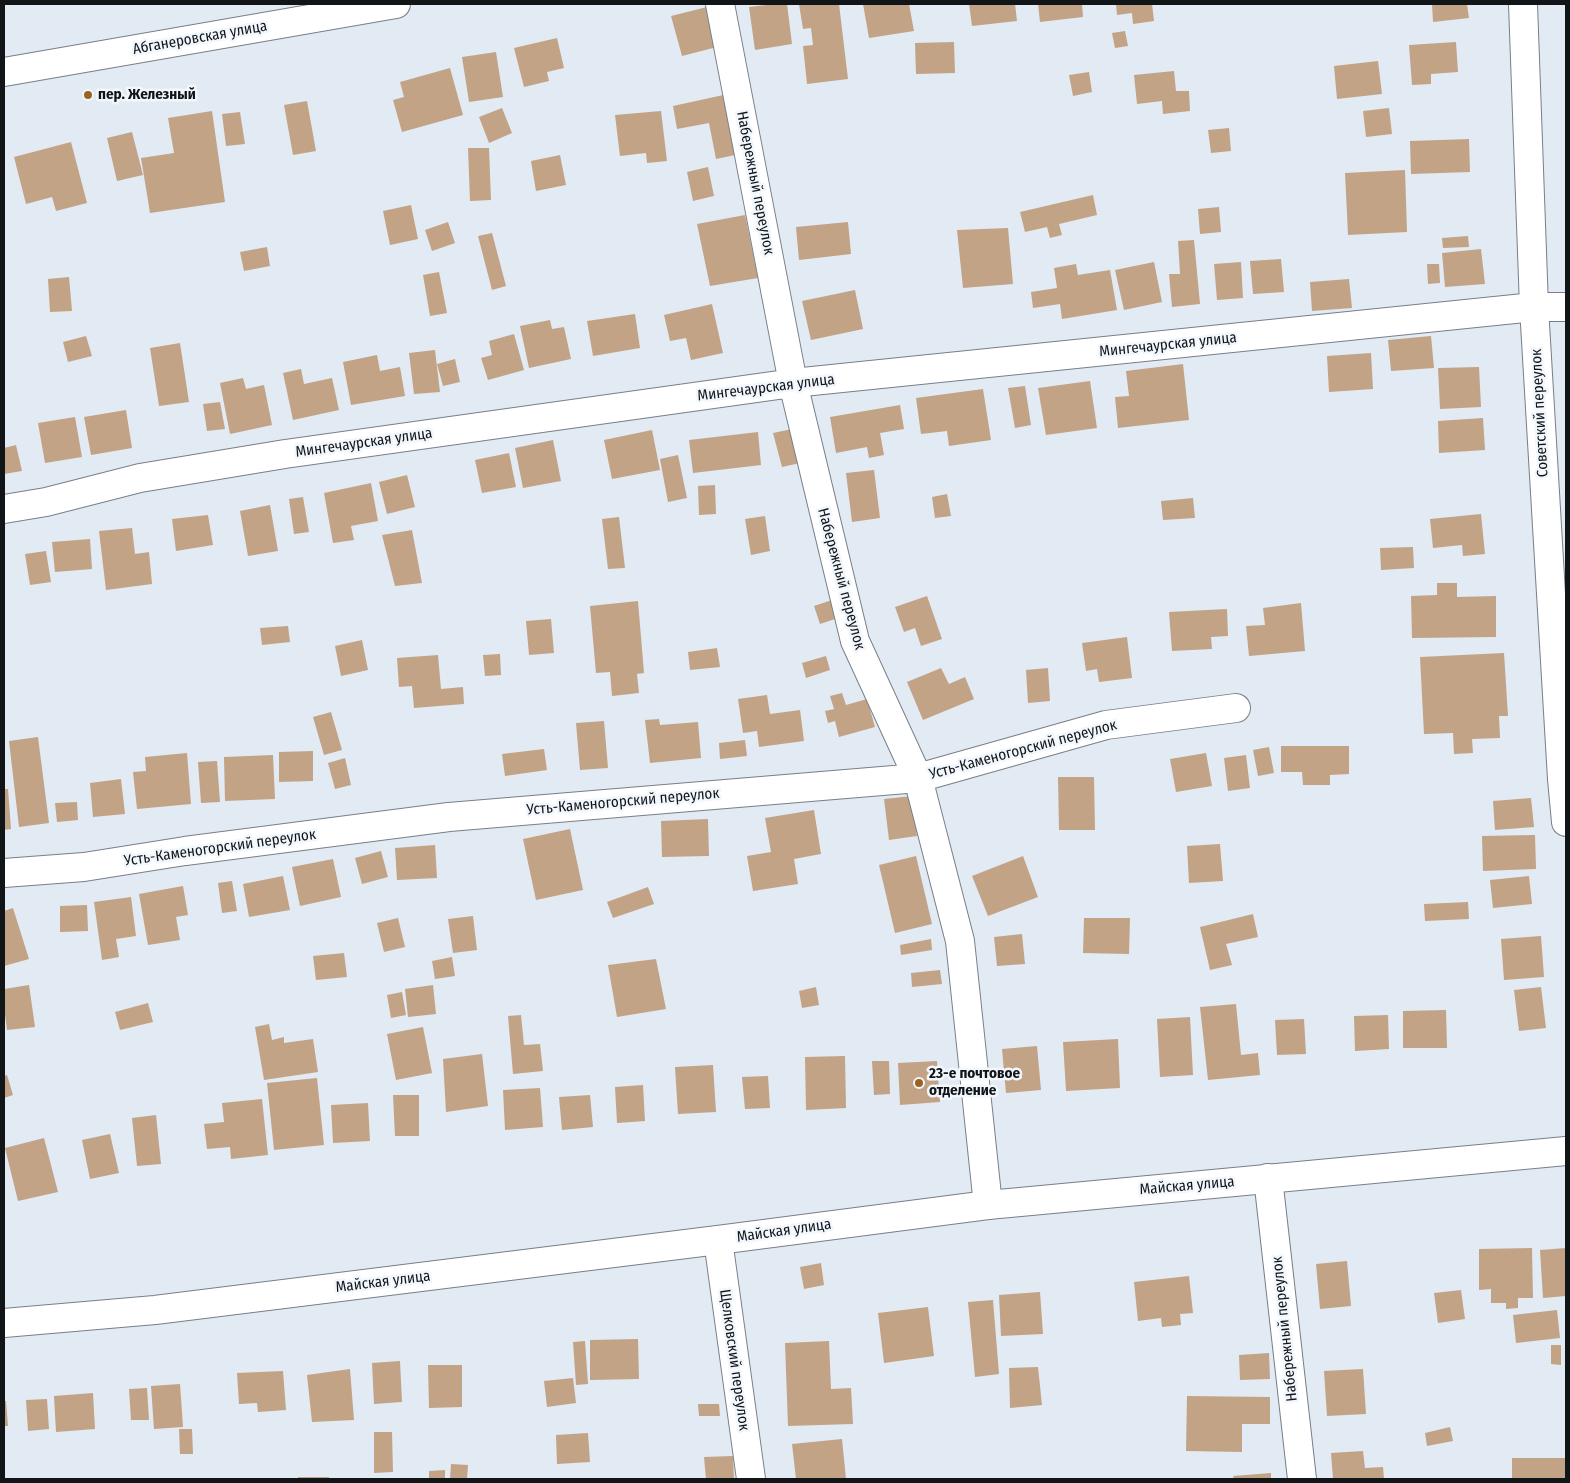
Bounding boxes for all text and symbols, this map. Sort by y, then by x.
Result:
street label: Абганеровская улица [131,17,269,59]
place label: пер. Железный [98,86,196,104]
marker: пер. Железный [82,89,94,101]
street label: Набережный переулок [732,110,778,256]
street label: Мингечаурская улица [1098,329,1238,361]
street label: Советский переулок [1528,348,1552,478]
street label: Мингечаурская улица [696,371,836,405]
street label: Мингечаурская улица [294,424,434,462]
street label: Набережный переулок [813,506,869,652]
street label: Усть-Каменогорский переулок [927,716,1119,784]
street label: Усть-Каменогорский переулок [526,785,720,819]
street label: Усть-Каменогорский переулок [123,826,317,870]
place label: 23-е почтовое отделение [929,1065,1020,1100]
marker: 23-е почтовое отделение [913,1077,925,1089]
street label: Майская улица [1139,1173,1235,1199]
street label: Майская улица [736,1215,832,1247]
street label: Набережный переулок [1268,1256,1302,1402]
street label: Майская улица [335,1267,431,1297]
street label: Щелковский переулок [715,1288,753,1432]

